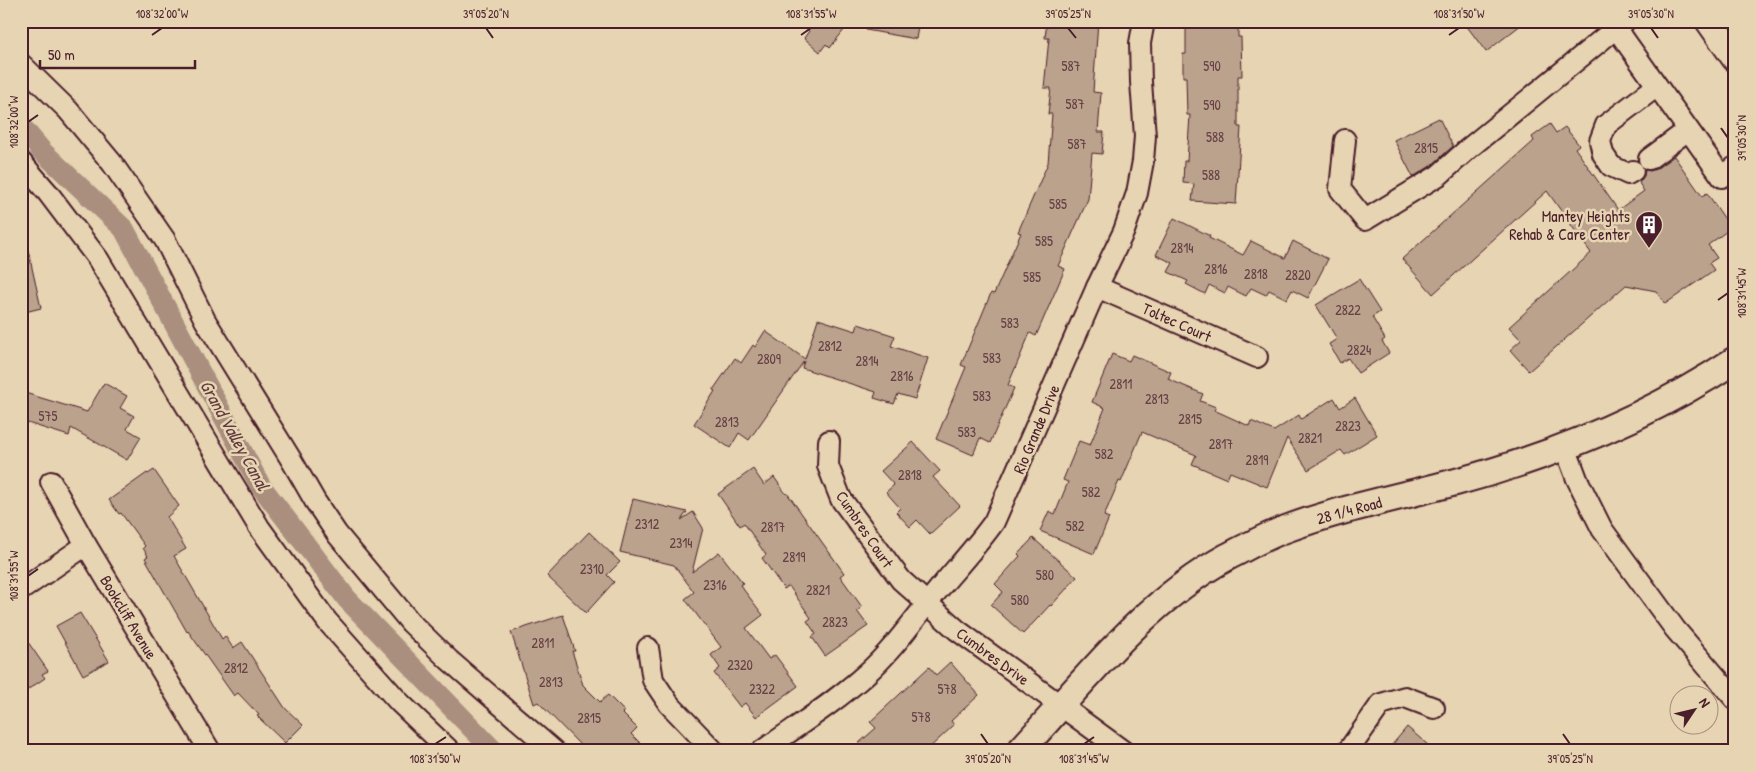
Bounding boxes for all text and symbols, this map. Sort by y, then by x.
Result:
text: 108°32'00"W [136,5,189,22]
text: 39°05'20"N [463,5,509,22]
text: 108°31'55"W [786,5,837,22]
text: 39°05'25"N [1045,5,1091,22]
text: 108°31'50"W [1434,5,1485,22]
text: 39°05'30"N [1628,5,1674,22]
scale bar [40,38,195,70]
text: 50 m [48,44,75,65]
house number: 587 [1062,56,1081,75]
house number: 590 [1203,56,1221,75]
house number: 587 [1066,94,1085,113]
text: 108°32'00"W [5,95,22,148]
house number: 590 [1203,95,1221,114]
text: 39°05'30"N [1733,115,1750,161]
house number: 588 [1206,127,1224,146]
house number: 587 [1068,134,1087,153]
house number: 2815 [1414,138,1438,157]
house number: 588 [1202,165,1220,184]
house number: 585 [1049,194,1067,213]
place label: Mantey Heights Rehab & Care Center [1509,205,1630,245]
building icon: Mantey Heights Rehab & Care Center [1634,210,1664,249]
house number: 585 [1035,231,1053,250]
house number: 2814 [1171,238,1193,257]
house number: 2816 [1204,259,1228,278]
house number: 2818 [1244,264,1268,283]
house number: 2820 [1285,265,1311,284]
house number: 585 [1023,267,1041,286]
text: 108°31'45"W [1733,267,1750,318]
street label: Toltec Court [1139,297,1215,347]
house number: 2822 [1335,300,1361,319]
house number: 583 [1001,313,1019,332]
house number: 2812 [818,336,843,355]
house number: 2824 [1347,340,1371,359]
house number: 583 [983,348,1001,367]
house number: 2809 [757,349,781,368]
house number: 2814 [856,351,878,370]
house number: 2816 [890,366,914,385]
house number: 2811 [1110,374,1132,393]
water label: Grand Valley Canal [194,375,276,496]
street label: Rio Grande Drive [1007,381,1065,477]
house number: 583 [973,386,991,405]
house number: 2813 [1145,389,1169,408]
house number: 575 [39,406,57,425]
house number: 2815 [1178,409,1202,428]
house number: 2813 [715,412,739,431]
house number: 2823 [1335,416,1361,435]
house number: 583 [958,422,976,441]
house number: 2821 [1298,428,1322,447]
house number: 2817 [1209,434,1233,453]
house number: 582 [1095,444,1114,463]
house number: 2819 [1246,450,1268,469]
house number: 2818 [898,465,922,484]
house number: 582 [1082,482,1101,501]
street label: Cumbres Court [831,486,899,572]
street label: 28 1/4 Road [1314,491,1384,529]
house number: 2312 [635,514,660,533]
house number: 582 [1066,516,1085,535]
house number: 2817 [761,517,785,536]
house number: 2314 [669,533,693,552]
house number: 2819 [783,547,805,566]
text: 108°31'55"W [5,550,22,601]
house number: 2310 [580,559,604,578]
house number: 580 [1036,565,1054,584]
street label: Bookcliff Avenue [95,571,163,664]
house number: 2316 [703,575,727,594]
house number: 2821 [806,580,830,599]
house number: 580 [1011,590,1029,609]
house number: 2823 [822,612,848,631]
street label: Cumbres Drive [952,622,1034,690]
house number: 2811 [532,633,554,652]
house number: 2320 [727,655,753,674]
house number: 2812 [224,658,249,677]
house number: 2813 [539,672,563,691]
house number: 2322 [749,679,775,698]
house number: 578 [938,679,956,698]
north arrow [1668,684,1718,734]
text: N [1695,694,1715,711]
house number: 578 [912,707,930,726]
house number: 2815 [577,708,601,727]
text: 108°31'50"W [410,750,461,767]
text: 39°05'20"N [965,750,1011,767]
text: 108°31'45"W [1059,750,1110,767]
text: 39°05'25"N [1547,750,1593,767]

